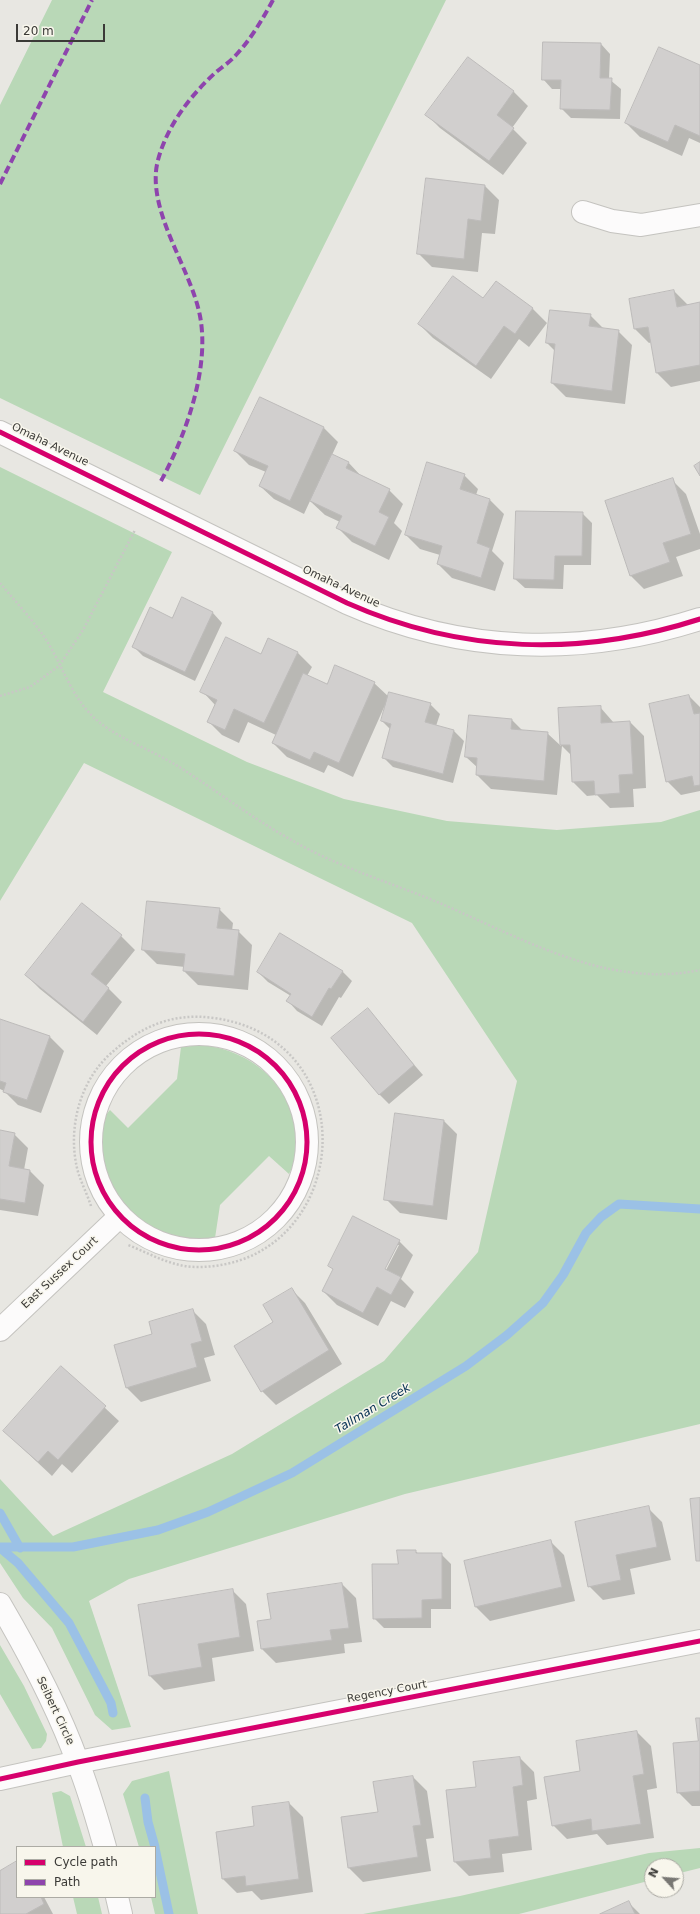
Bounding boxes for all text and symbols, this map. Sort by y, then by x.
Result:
scale bar [18,16,107,42]
text: 20 m [23,24,54,38]
street label: Omaha Avenue [9,421,91,469]
street label: Omaha Avenue [300,563,382,611]
street label: East Sussex Court [19,1234,101,1312]
water label: Tallman Creek [333,1381,413,1437]
street label: Seibert Circle [33,1675,77,1747]
street label: Regency Court [346,1678,428,1706]
legend [16,1846,156,1898]
text: Cycle path [54,1855,118,1869]
north arrow [644,1858,684,1898]
text: N [646,1866,662,1880]
text: Path [54,1875,80,1889]

